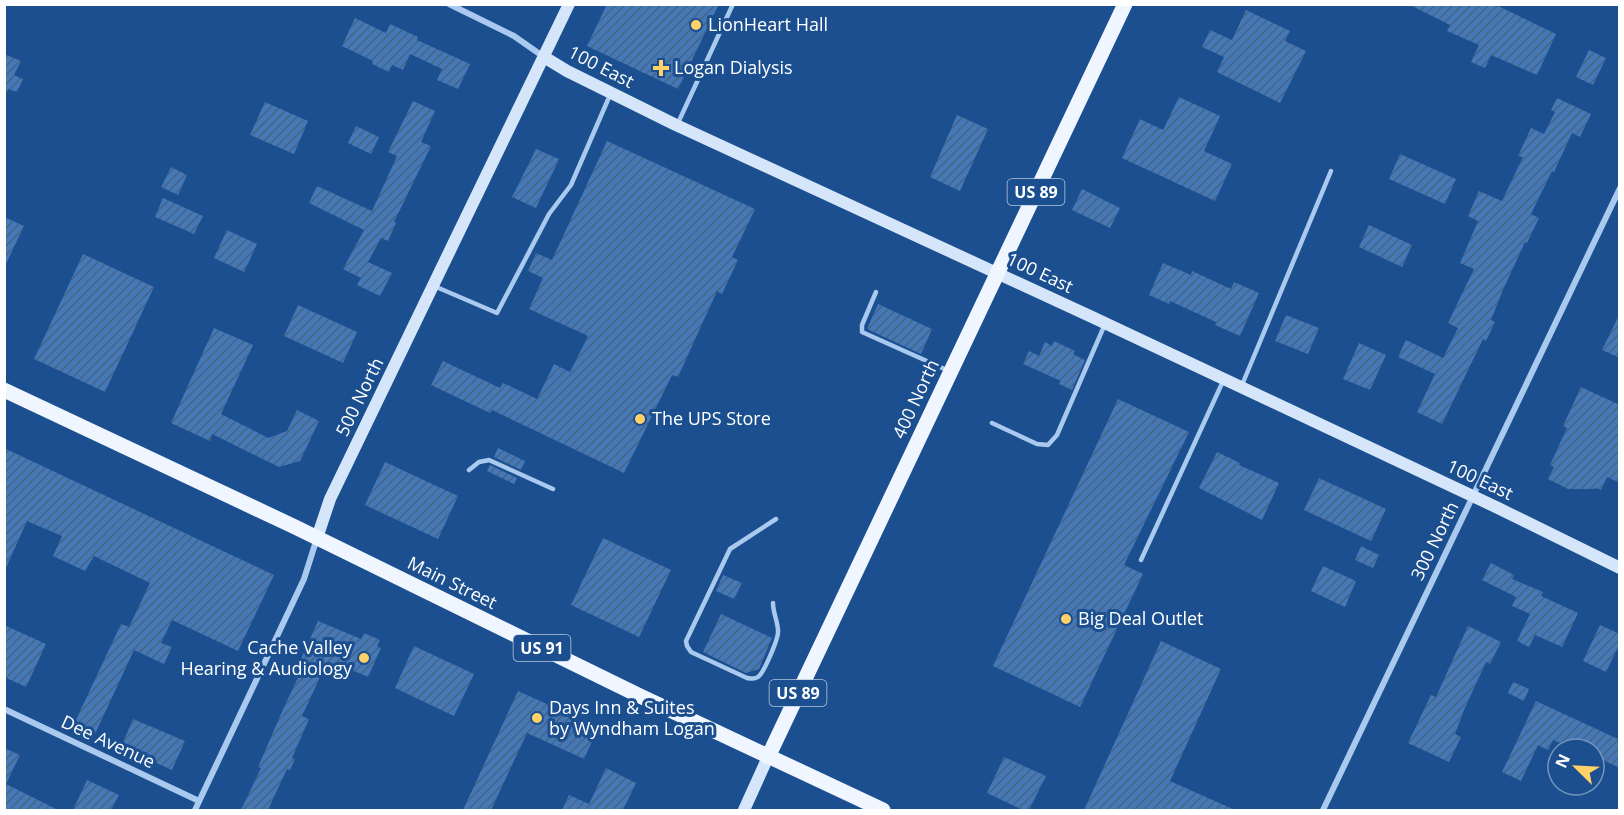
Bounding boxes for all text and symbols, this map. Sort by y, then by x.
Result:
place label: LionHeart Hall [708,12,828,36]
marker: LionHeart Hall [689,18,703,32]
street label: 100 East [565,39,638,93]
place label: Logan Dialysis [674,55,793,79]
marker: Logan Dialysis [652,59,670,77]
road number: US 89 [1008,179,1064,205]
street label: 100 East [1003,246,1077,298]
street label: 500 North [330,353,388,440]
street label: 400 North [886,355,944,442]
place label: The UPS Store [652,406,771,430]
marker: The UPS Store [633,412,647,426]
street label: 100 East [1443,453,1517,505]
street label: 300 North [1405,497,1463,584]
street label: Main Street [404,550,501,614]
place label: Big Deal Outlet [1078,606,1204,630]
marker: Big Deal Outlet [1059,612,1073,626]
place label: Cache Valley Hearing & Audiology [180,635,353,680]
road number: US 91 [514,635,570,661]
marker: Cache Valley Hearing & Audiology [357,651,371,665]
road number: US 89 [770,680,826,706]
place label: Days Inn & Suites by Wyndham Logan [549,695,715,740]
street label: Dee Avenue [58,709,159,773]
marker: Days Inn & Suites by Wyndham Logan [530,711,544,725]
north arrow [1546,737,1606,797]
text: N [1550,750,1575,771]

